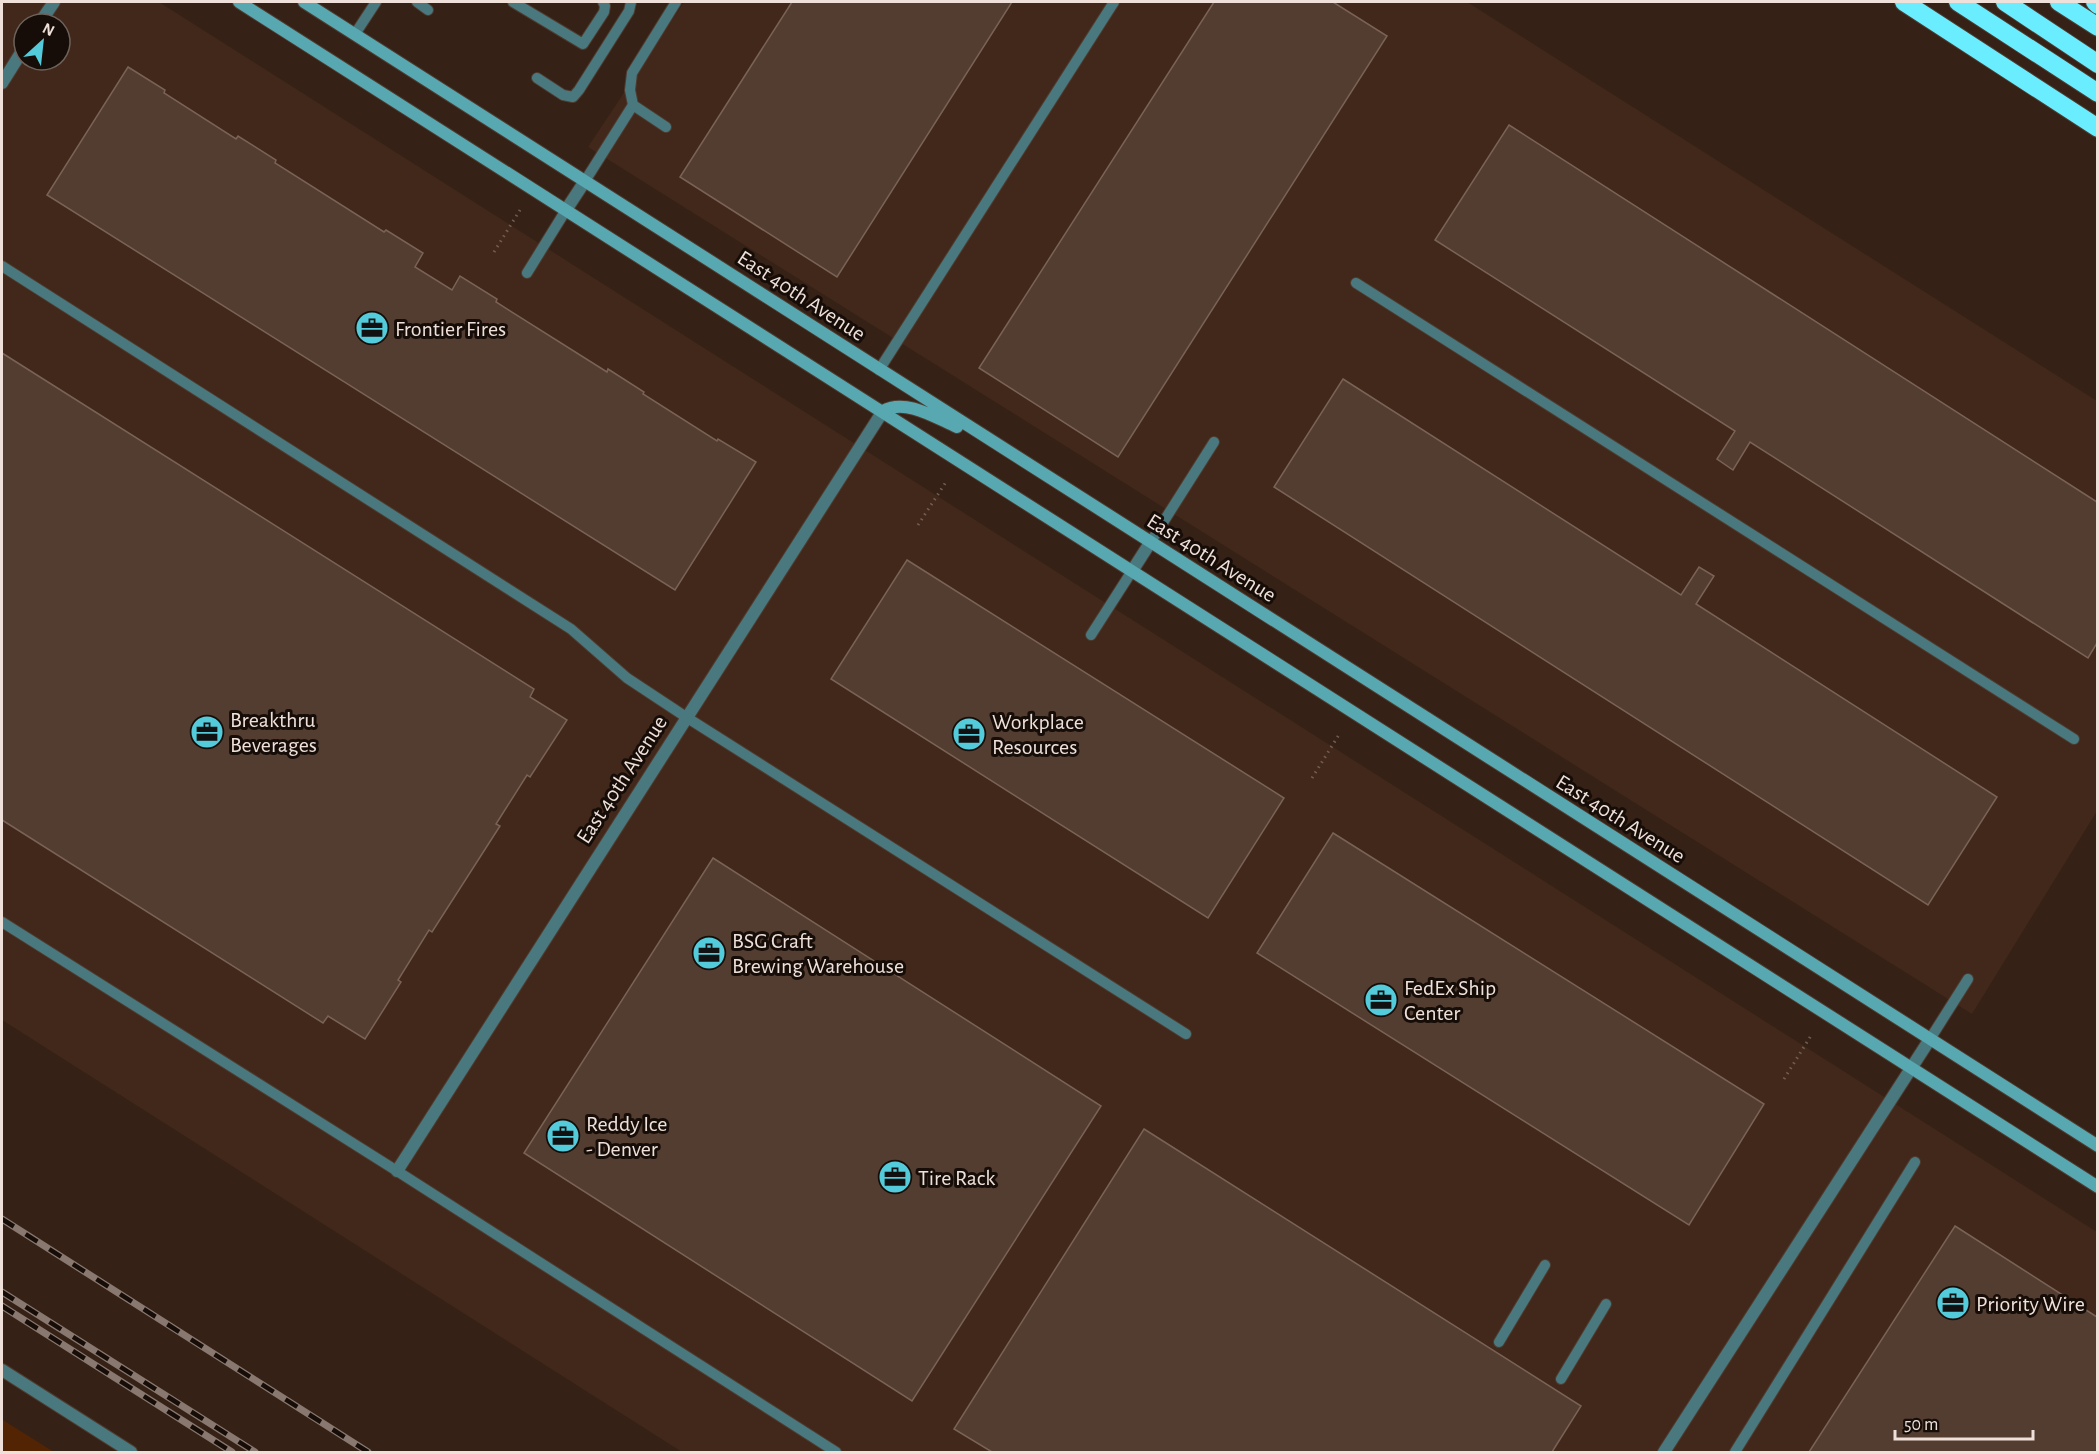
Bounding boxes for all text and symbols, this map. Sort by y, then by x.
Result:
north arrow [12,12,72,72]
text: N [40,20,57,39]
street label: East 40th Avenue [734,246,869,345]
office icon: Frontier Fires [354,310,390,346]
place label: Frontier Fires [395,318,506,340]
street label: East 40th Avenue [1143,509,1280,606]
place label: Breakthru Beverages [230,709,317,756]
place label: Workplace Resources [992,711,1084,758]
street label: East 40th Avenue [572,712,671,847]
office icon: Breakthru Beverages [189,714,225,750]
office icon: Workplace Resources [951,716,987,752]
street label: East 40th Avenue [1552,770,1689,867]
place label: BSG Craft Brewing Warehouse [732,930,904,977]
office icon: BSG Craft Brewing Warehouse [691,935,727,971]
place label: FedEx Ship Center [1404,977,1496,1024]
office icon: FedEx Ship Center [1363,982,1399,1018]
place label: Reddy Ice - Denver [586,1113,667,1160]
office icon: Reddy Ice - Denver [545,1118,581,1154]
office icon: Tire Rack [877,1159,913,1195]
place label: Tire Rack [918,1167,995,1189]
office icon: Priority Wire [1935,1285,1971,1321]
place label: Priority Wire [1976,1293,2085,1315]
scale bar [1895,1403,2033,1441]
text: 50 m [1904,1416,1938,1434]

